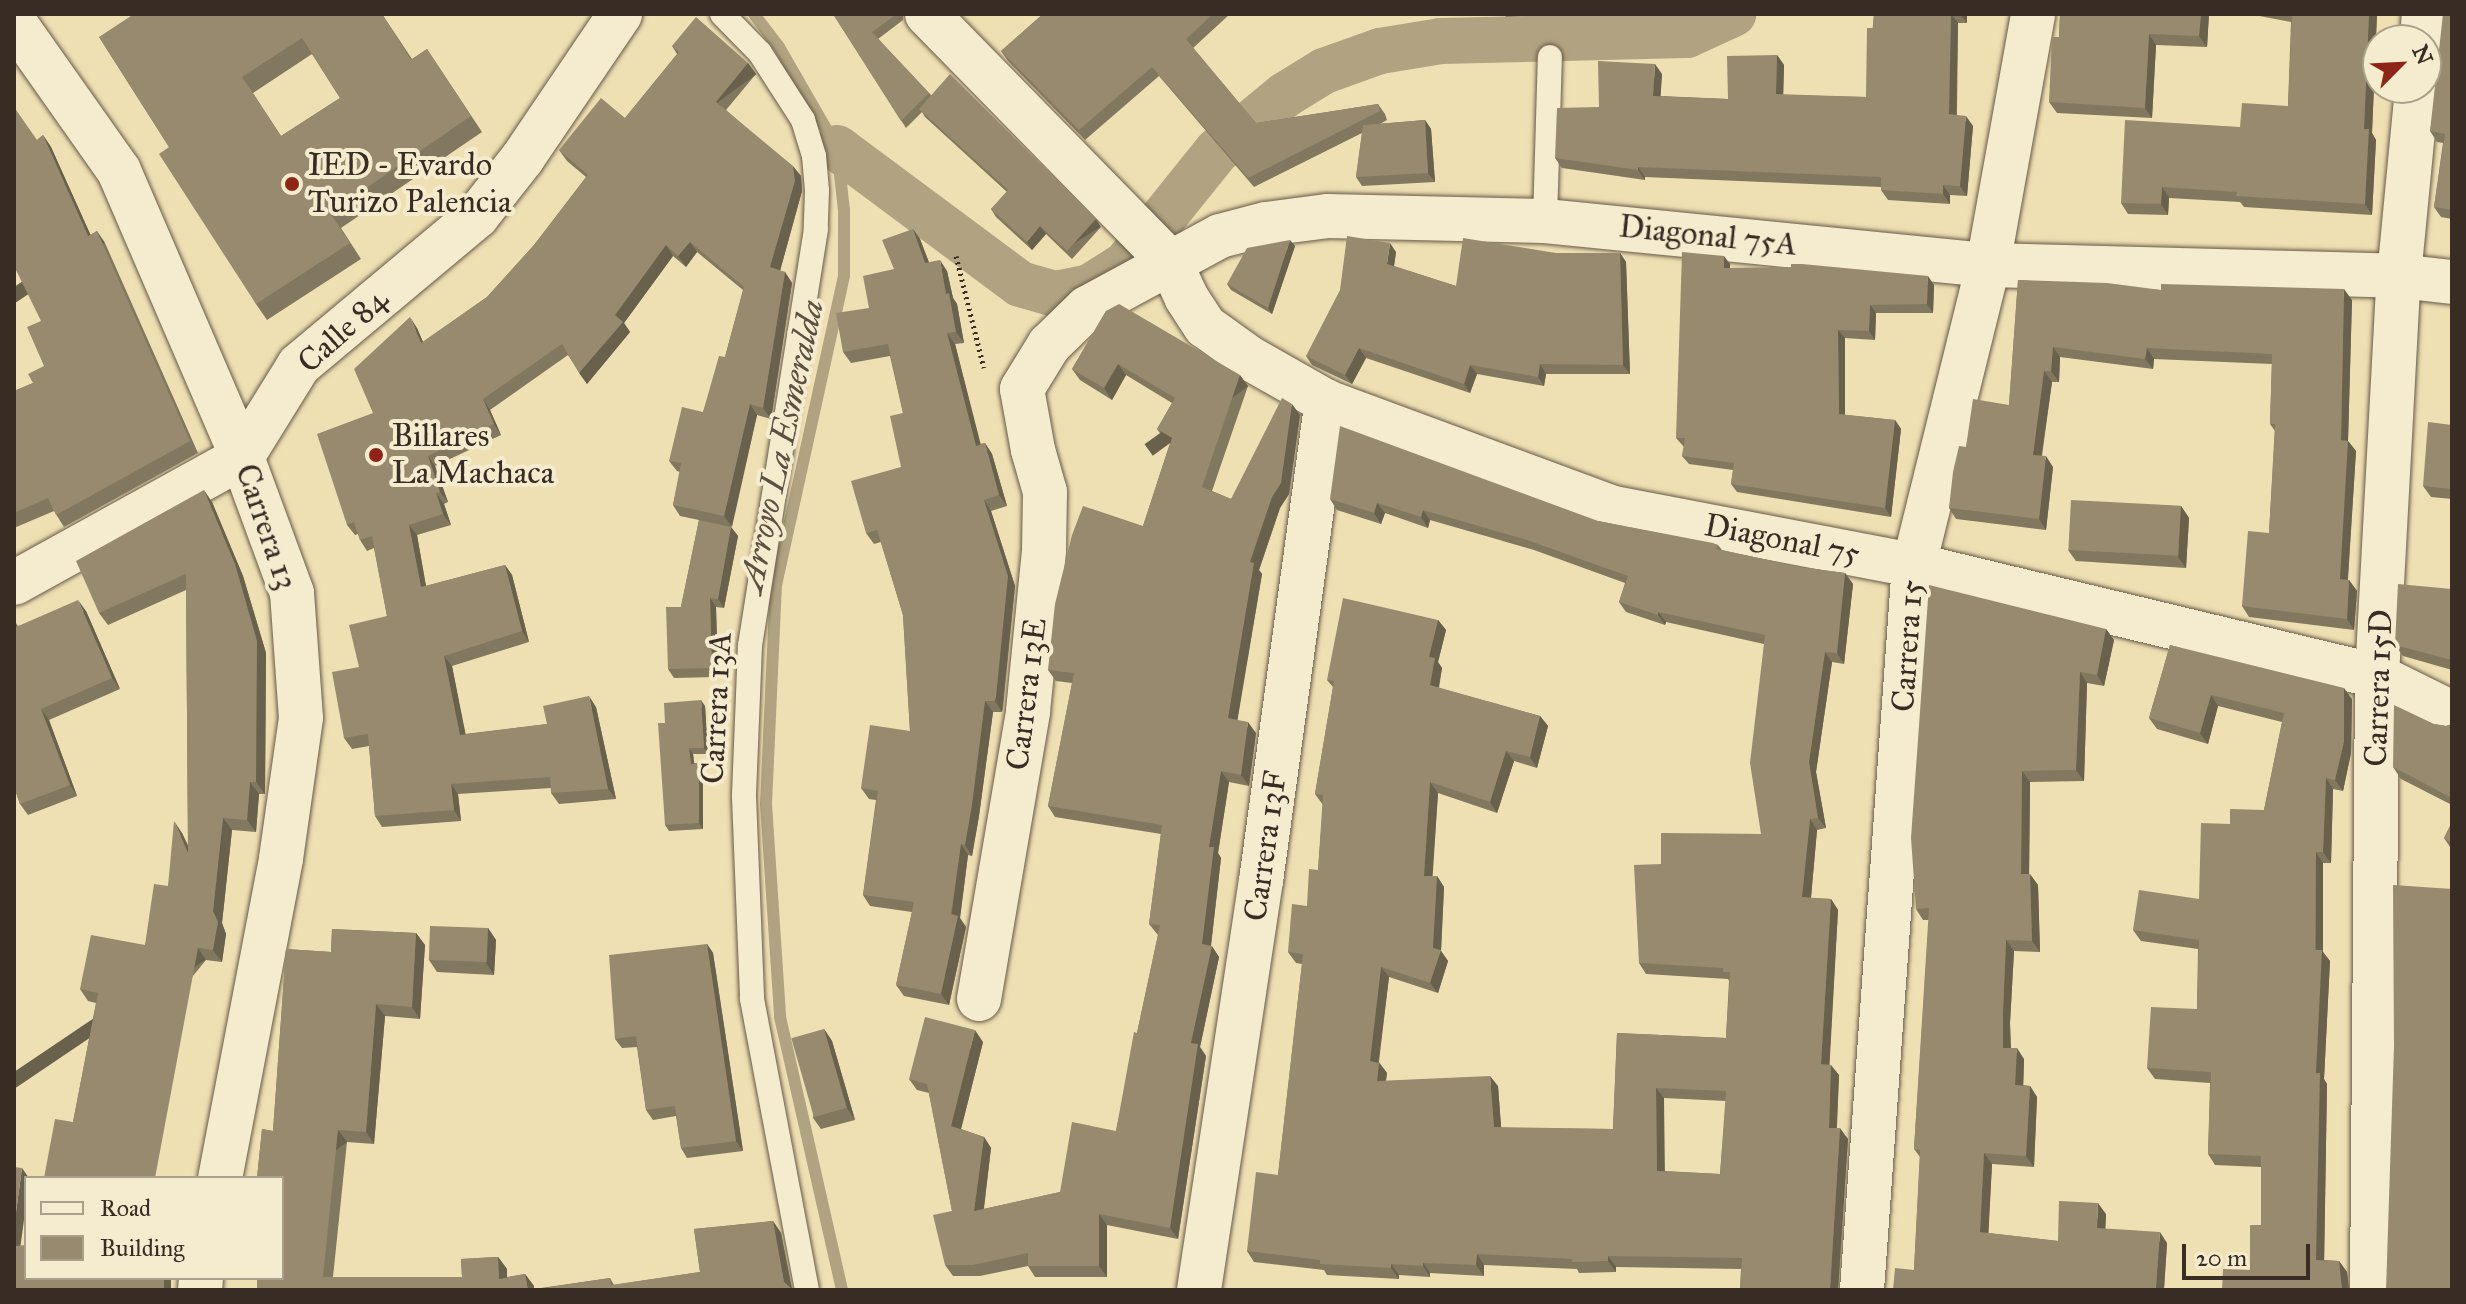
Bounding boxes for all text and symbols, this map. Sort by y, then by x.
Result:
north arrow [2362,24,2442,104]
text: N [2406,41,2439,69]
place label: IED - Evardo Turizo Palencia [308,147,512,222]
marker: IED - Evardo Turizo Palencia [283,175,301,193]
street label: Diagonal 75A [1617,208,1799,264]
street label: Calle 84 [290,281,396,381]
water label: Arroyo La Esmeralda [730,296,832,596]
place label: Billares La Machaca [392,418,554,493]
marker: Billares La Machaca [367,446,385,464]
street label: Carrera 13 [227,459,305,595]
street label: Diagonal 75 [1701,506,1863,574]
street label: Carrera 15 [1884,579,1932,713]
street label: Carrera 15D [2357,609,2401,767]
street label: Carrera 13E [999,616,1055,772]
street label: Carrera 13A [694,631,740,785]
street label: Carrera 13F [1236,768,1296,924]
legend [24,1176,284,1280]
text: Road [100,1193,151,1223]
scale bar [2186,1228,2314,1278]
text: Building [100,1233,185,1263]
text: 20 m [2196,1243,2247,1273]

